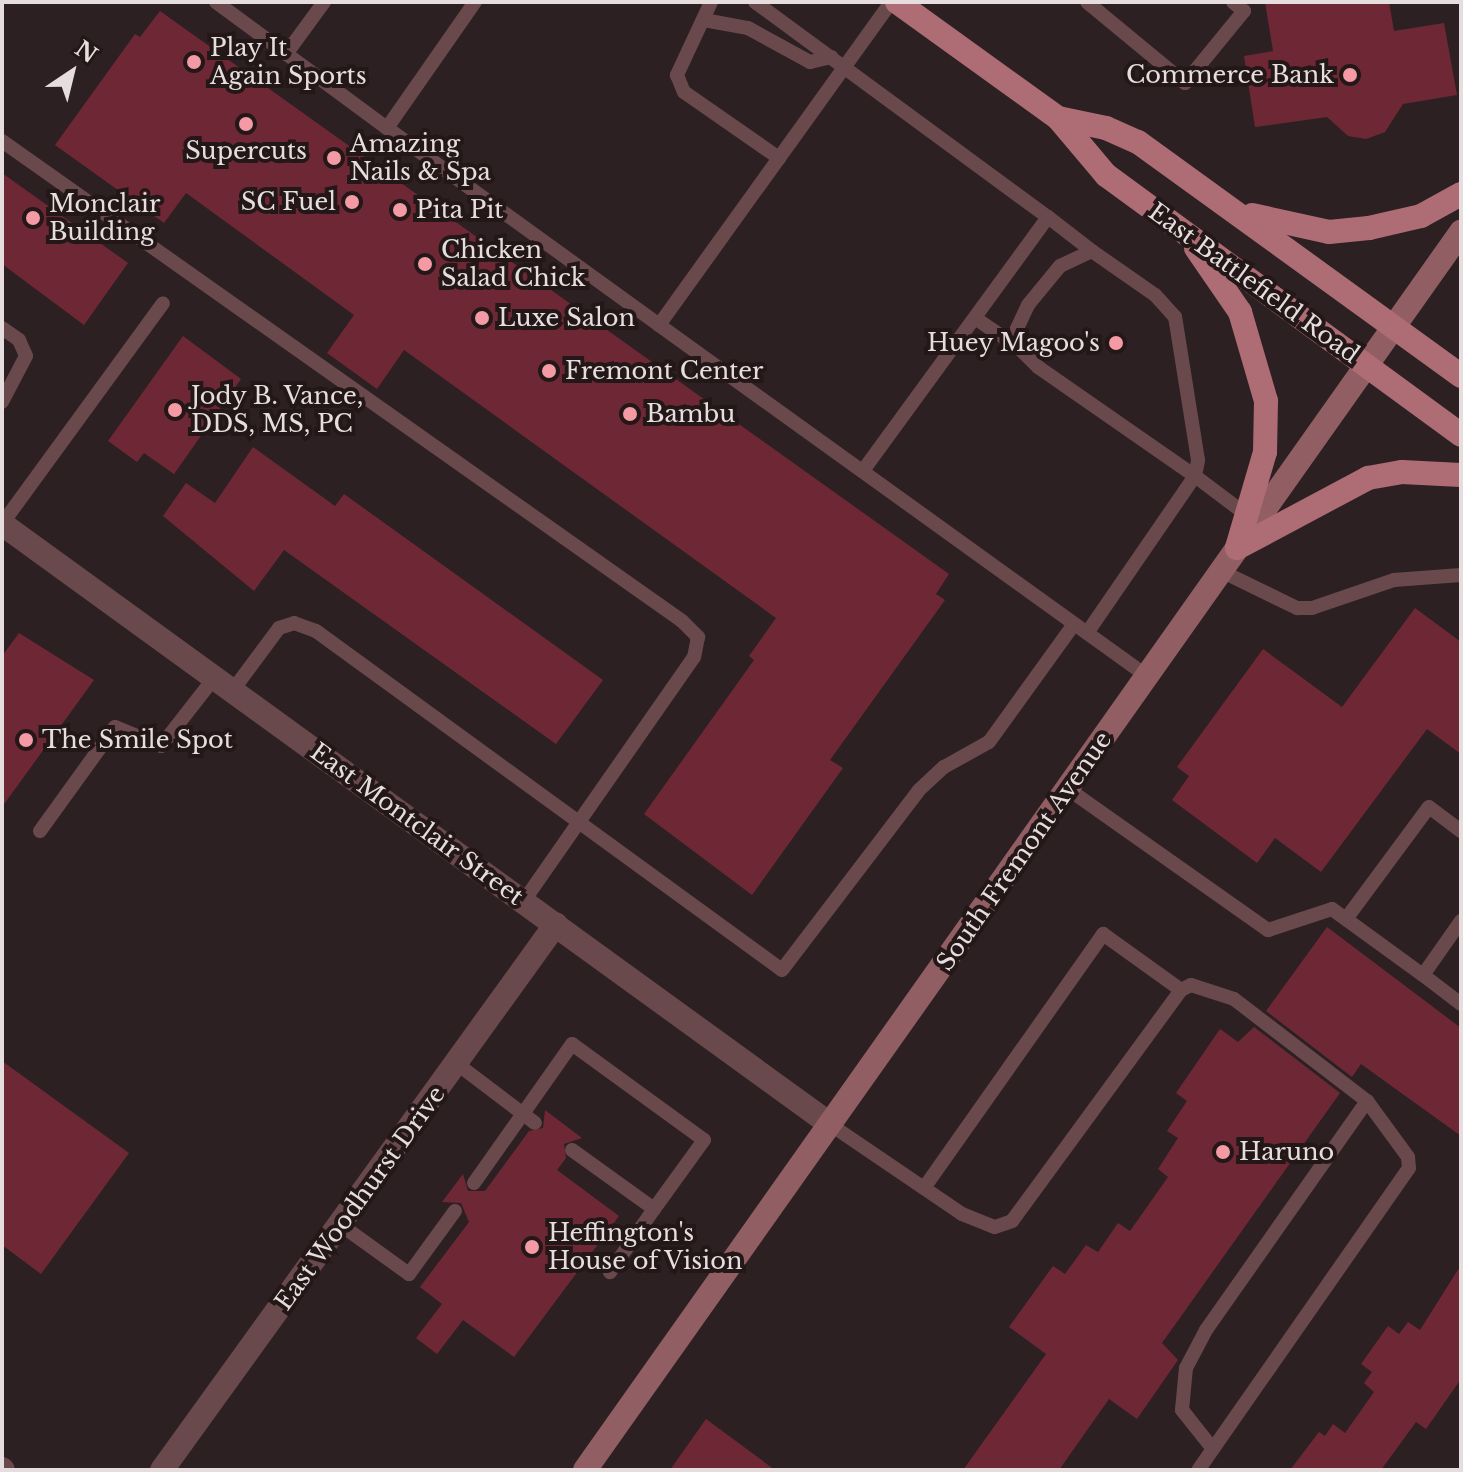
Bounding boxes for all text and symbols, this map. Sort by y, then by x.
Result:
north arrow [32,32,112,112]
place label: Play It Again Sports [210,34,367,90]
text: N [70,35,102,69]
marker: Play It Again Sports [185,53,203,71]
place label: Commerce Bank [1126,61,1334,89]
marker: Commerce Bank [1341,66,1359,84]
marker: Supercuts [237,115,255,133]
place label: Amazing Nails & Spa [350,130,491,186]
place label: Supercuts [185,137,307,165]
marker: Amazing Nails & Spa [325,149,343,167]
place label: SC Fuel [241,188,336,216]
place label: Monclair Building [49,190,160,246]
marker: SC Fuel [343,193,361,211]
place label: Pita Pit [416,196,504,224]
street label: East Battlefield Road [1143,197,1365,369]
marker: Pita Pit [391,201,409,219]
marker: Monclair Building [24,209,42,227]
place label: Chicken Salad Chick [441,236,586,292]
marker: Chicken Salad Chick [416,255,434,273]
place label: Luxe Salon [498,304,635,332]
marker: Luxe Salon [473,309,491,327]
place label: Huey Magoo's [926,329,1100,357]
marker: Huey Magoo's [1107,334,1125,352]
place label: Fremont Center [565,357,764,385]
marker: Fremont Center [540,362,558,380]
place label: Jody B. Vance, DDS, MS, PC [191,382,365,438]
place label: Bambu [646,400,735,428]
marker: Jody B. Vance, DDS, MS, PC [166,401,184,419]
marker: Bambu [621,405,639,423]
place label: The Smile Spot [42,726,233,754]
street label: South Fremont Avenue [930,726,1118,976]
marker: The Smile Spot [17,731,35,749]
street label: East Montclair Street [305,737,529,911]
street label: East Woodhurst Drive [269,1080,451,1316]
place label: Haruno [1239,1138,1334,1166]
marker: Haruno [1214,1143,1232,1161]
place label: Heffington's House of Vision [548,1219,743,1275]
marker: Heffington's House of Vision [523,1238,541,1256]

